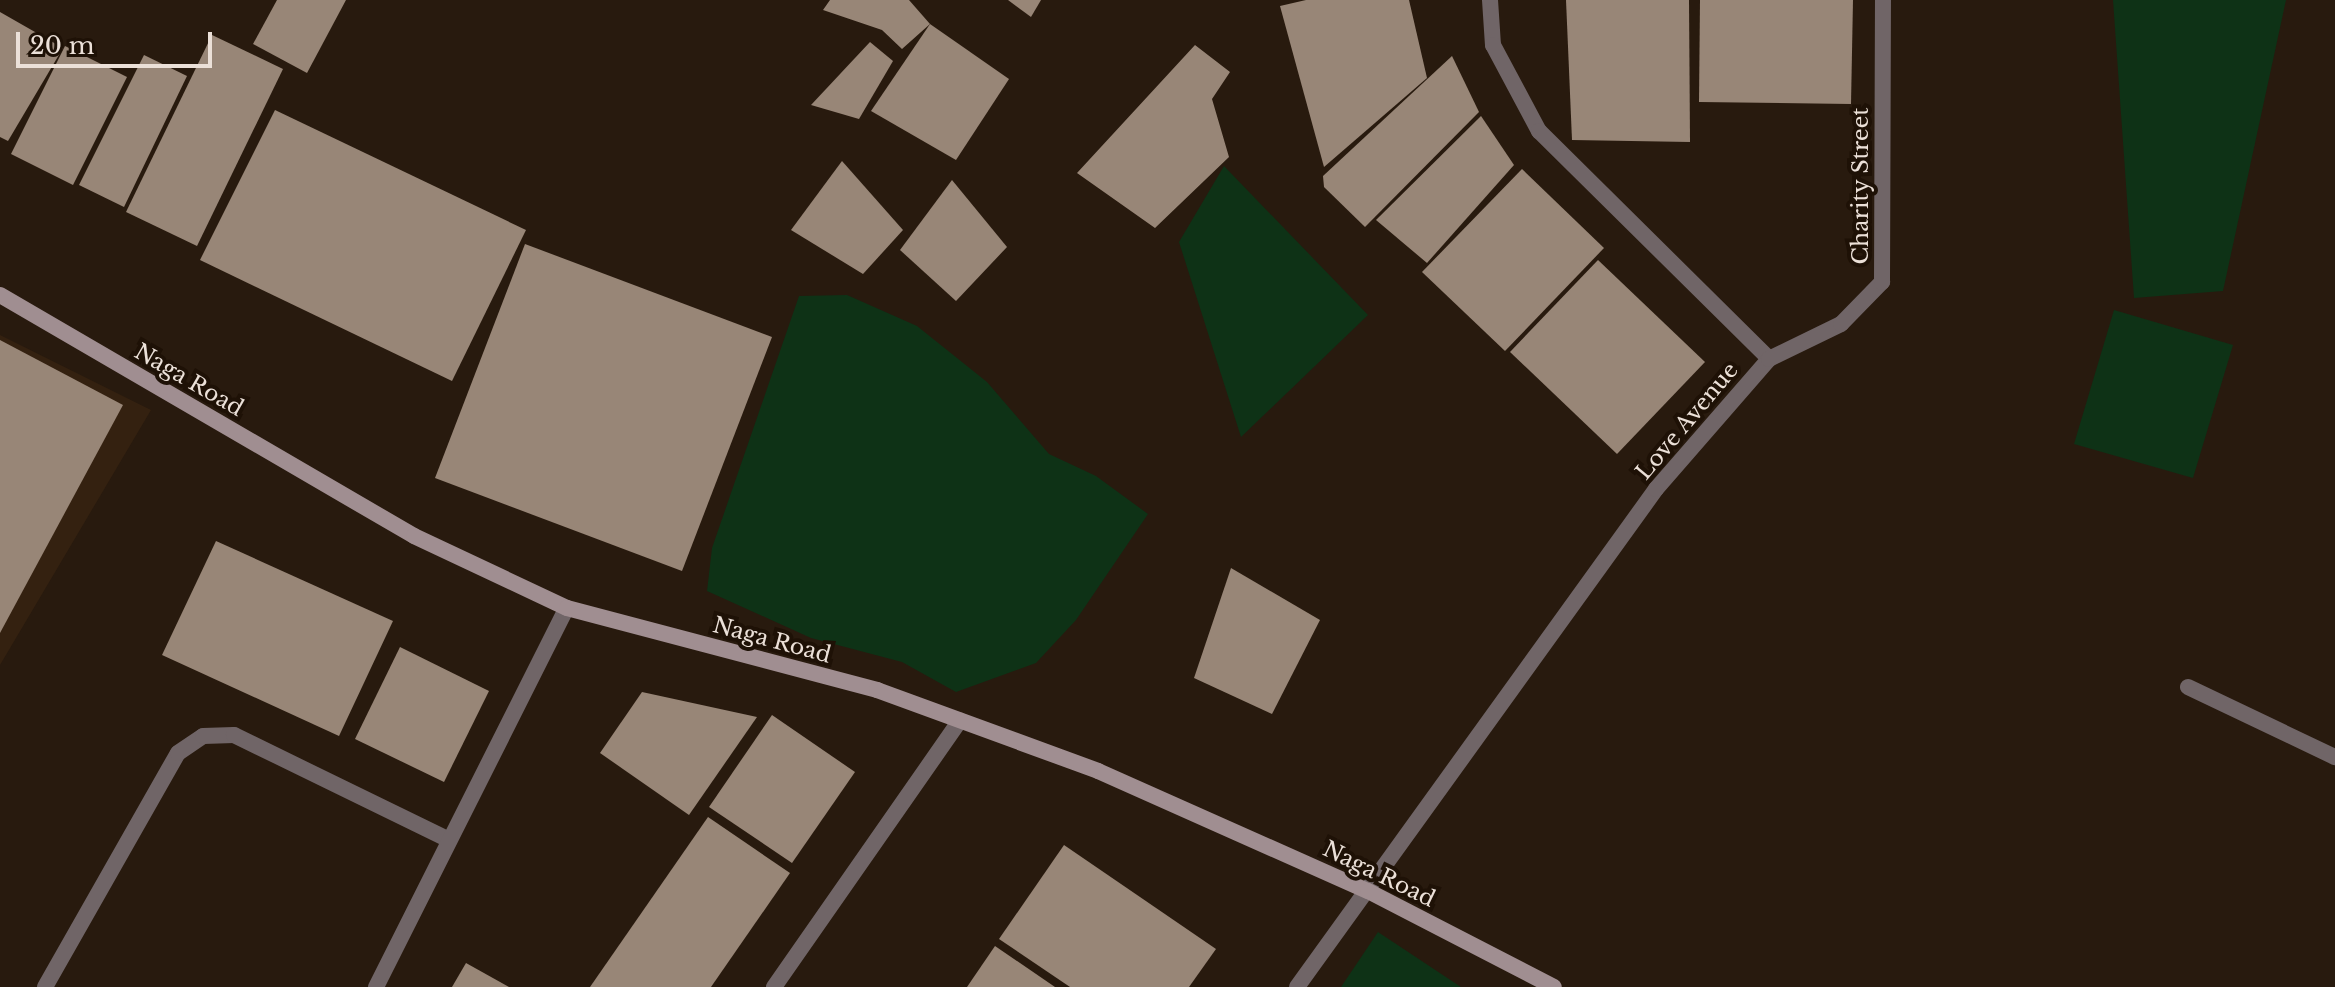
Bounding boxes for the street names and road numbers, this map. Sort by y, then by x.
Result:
street label: Charity Street [1848,107,1874,265]
street label: Naga Road [130,338,248,422]
street label: Love Avenue [1630,357,1744,485]
street label: Naga Road [710,612,834,668]
street label: Naga Road [1319,836,1439,912]

